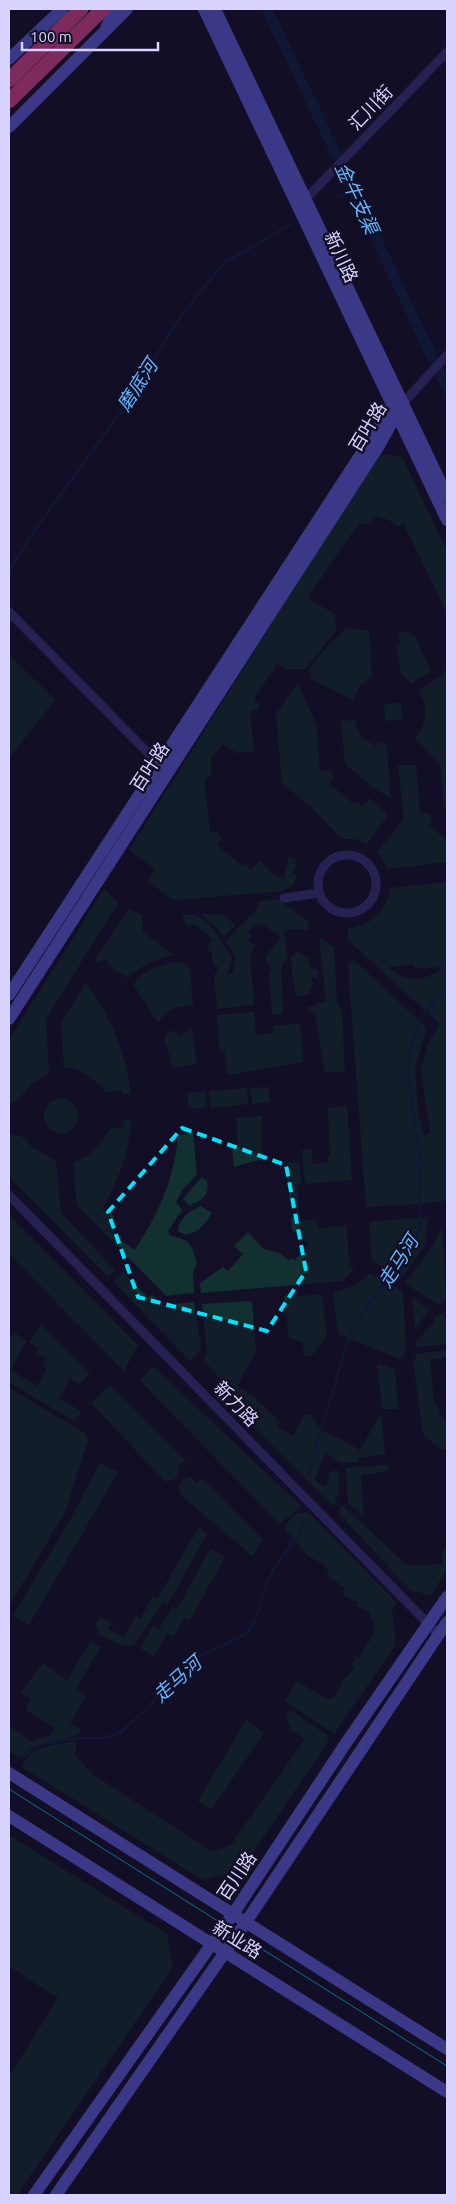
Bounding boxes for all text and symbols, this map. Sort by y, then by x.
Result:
scale bar [22,20,159,52]
text: 100 m [30,28,72,45]
street label: 汇川街 [344,81,396,134]
water label: 金牛支渠 [331,159,384,240]
street label: 新川路 [321,228,362,285]
water label: 磨底河 [112,352,164,415]
street label: 百叶路 [345,398,390,455]
street label: 百叶路 [126,738,172,795]
water label: 走马河 [374,1228,425,1291]
street label: 新力路 [211,1377,263,1430]
water label: 走马河 [148,1649,209,1706]
street label: 百川路 [213,1847,260,1903]
street label: 新业路 [209,1916,266,1962]

